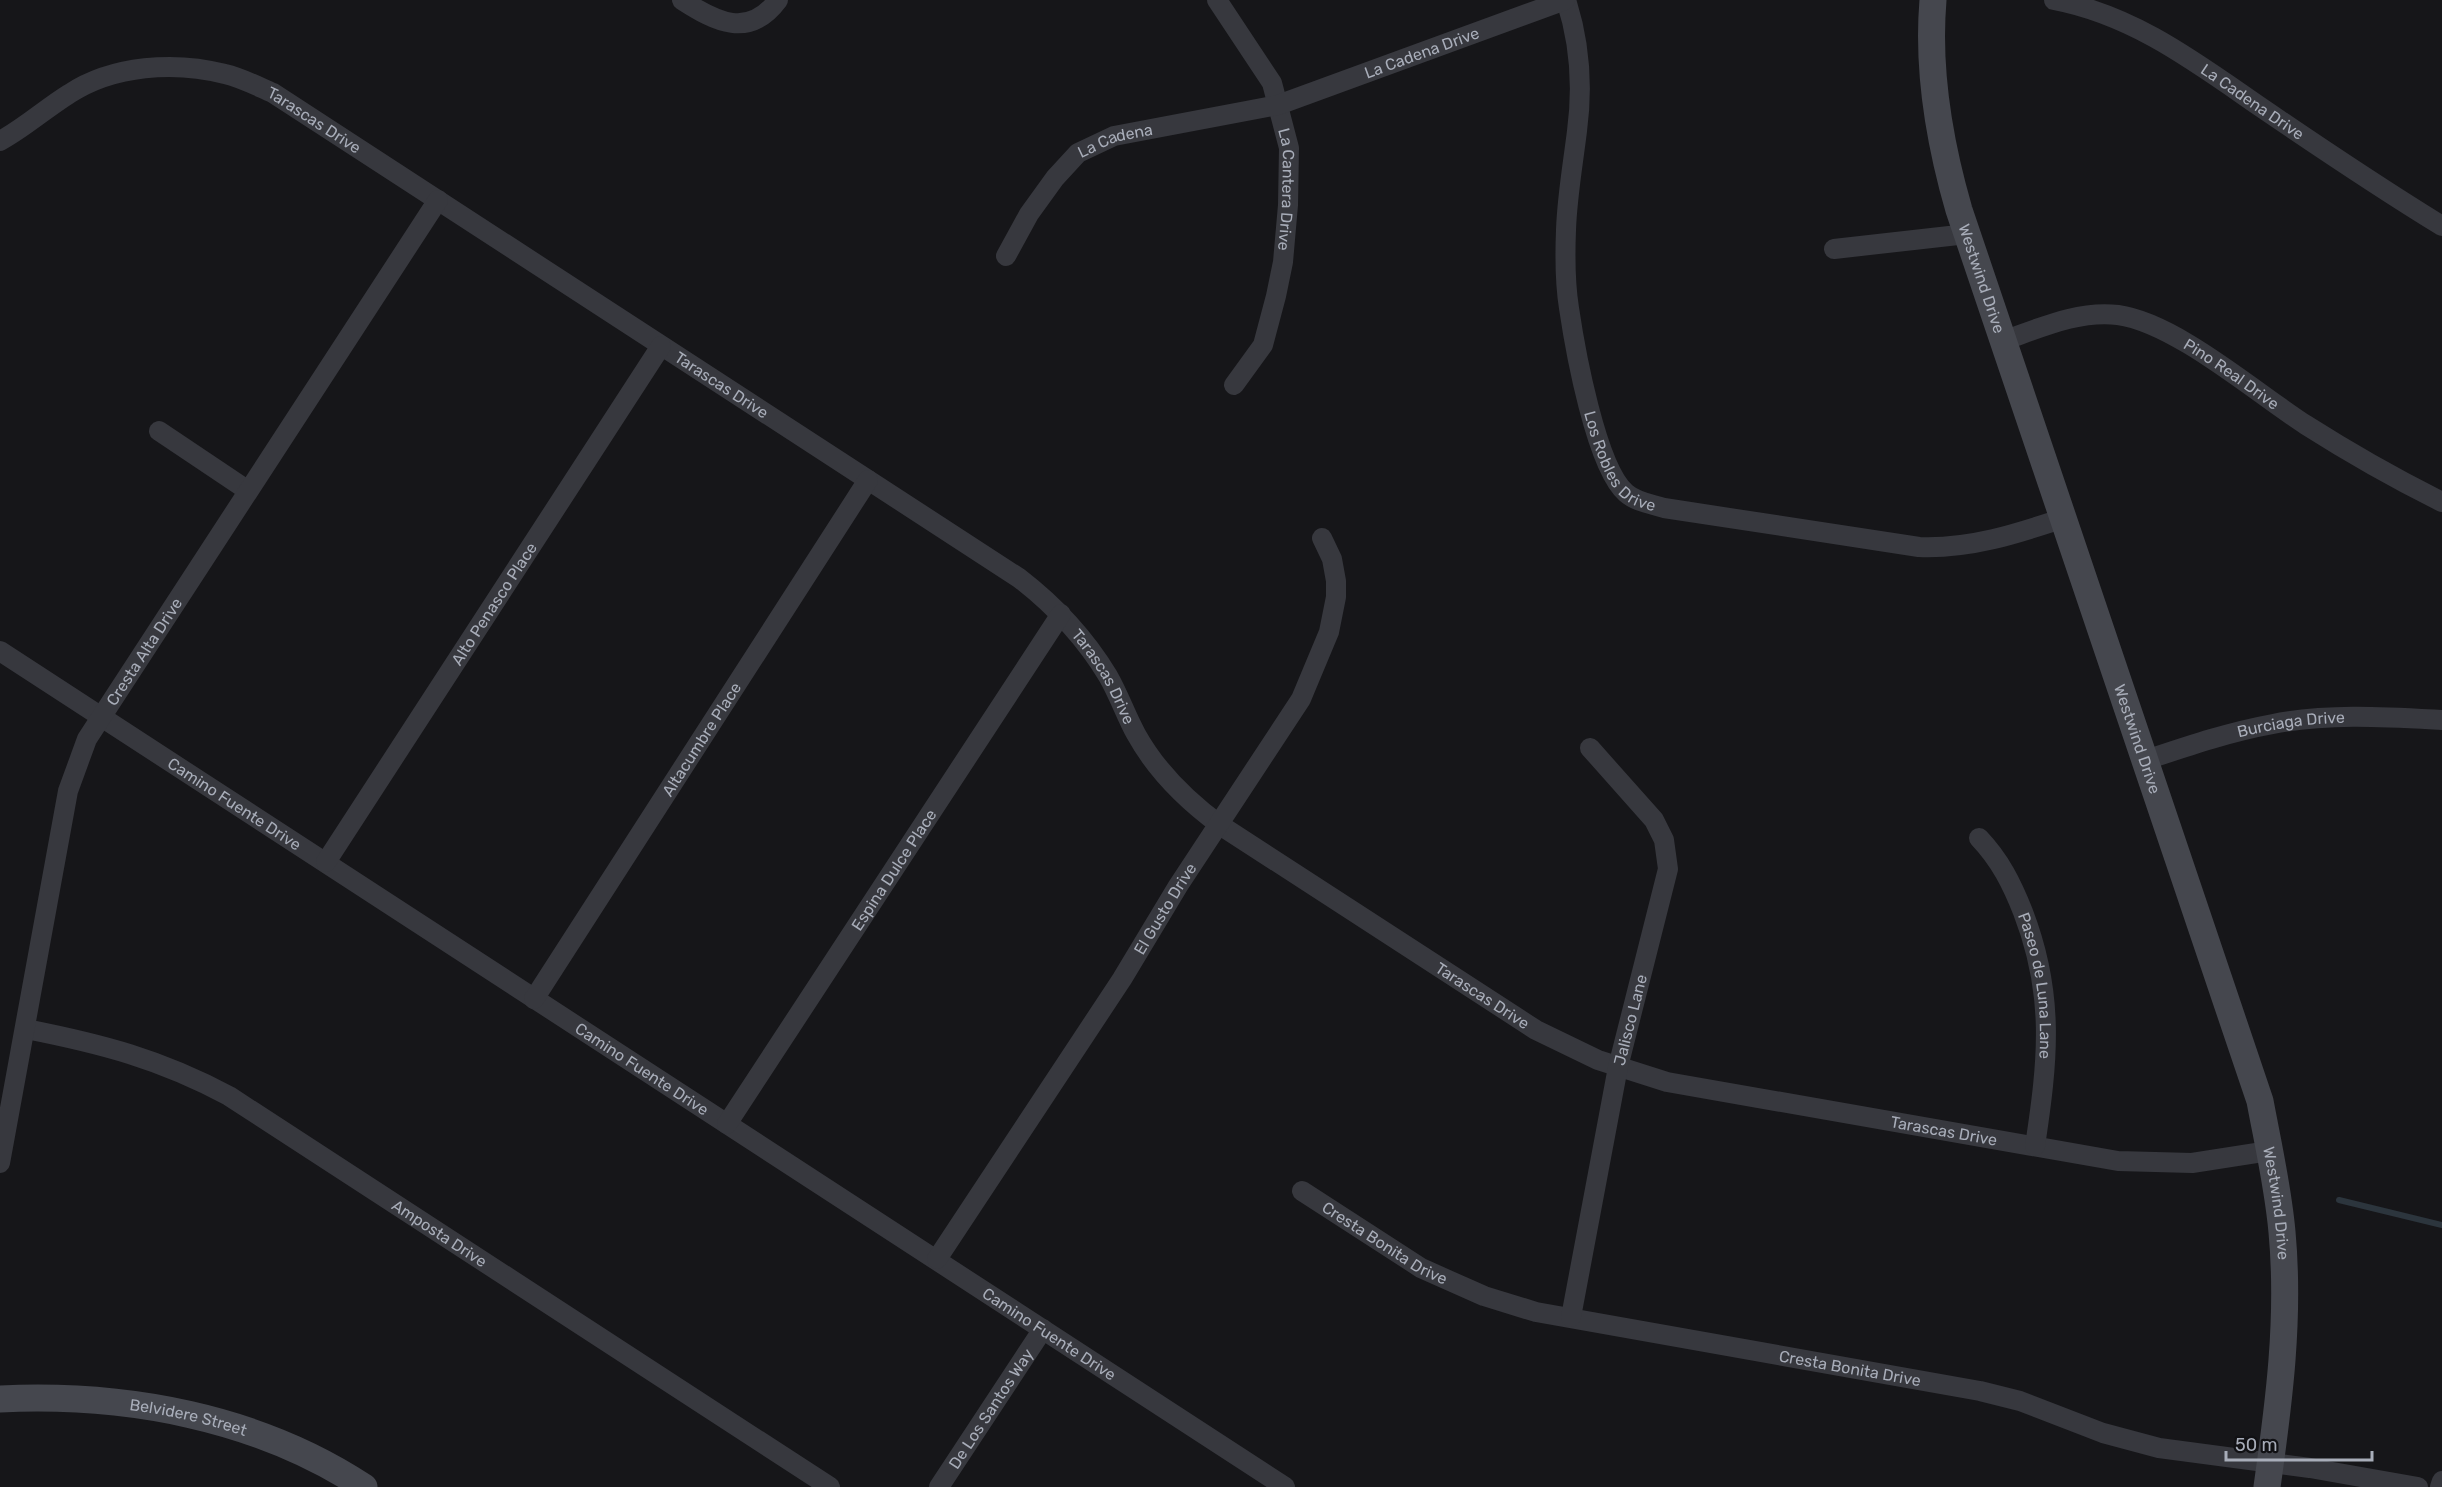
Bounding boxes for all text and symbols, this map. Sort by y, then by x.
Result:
street label: La Cadena Drive [1362,23,1482,83]
street label: La Cadena Drive [2197,60,2308,144]
street label: Tarascas Drive [265,83,364,158]
street label: La Cadena [1075,120,1154,162]
street label: La Cantera Drive [1274,126,1298,252]
street label: Westwind Drive [1954,221,2009,336]
street label: Pino Real Drive [2180,335,2283,414]
street label: Tarascas Drive [671,348,772,423]
street label: Los Robles Drive [1580,409,1658,515]
street label: Alto Penasco Place [447,539,541,669]
street label: Cresta Alta Drive [102,594,186,709]
street label: Tarascas Drive [1068,625,1139,727]
street label: Altacumbre Place [658,679,745,800]
street label: Westwind Drive [2110,682,2164,796]
street label: Burciaga Drive [2235,708,2345,742]
street label: Camino Fuente Drive [164,754,305,854]
street label: Espina Dulce Place [847,806,941,934]
street label: El Gusto Drive [1130,859,1201,958]
street label: Paseo de Luna Lane [2014,910,2055,1059]
street label: Tarascas Drive [1432,958,1533,1033]
street label: Jalisco Lane [1610,972,1651,1068]
street label: Camino Fuente Drive [571,1019,712,1120]
street label: Tarascas Drive [1889,1112,1999,1150]
street label: Westwind Drive [2259,1145,2293,1261]
street label: Amposta Drive [388,1196,490,1271]
street label: Cresta Bonita Drive [1318,1198,1450,1289]
street label: Camino Fuente Drive [979,1284,1120,1385]
street label: De Los Santos Way [945,1345,1038,1472]
street label: Cresta Bonita Drive [1777,1346,1922,1390]
street label: Belvidere Street [128,1395,249,1440]
scale bar [2226,1424,2372,1462]
text: 50 m [2235,1434,2278,1456]

